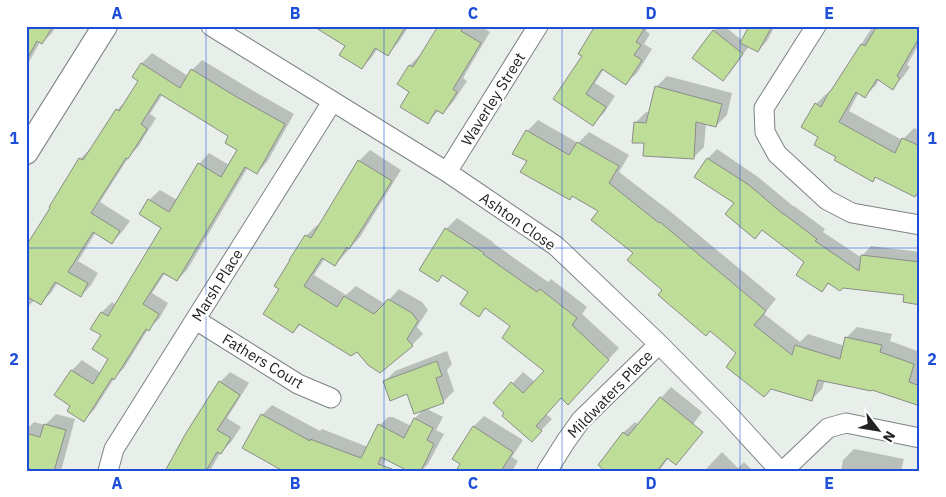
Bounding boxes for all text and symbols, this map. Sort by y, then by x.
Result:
text: A [112,3,123,23]
text: B [290,3,301,23]
text: C [468,3,478,23]
text: D [645,3,657,23]
text: E [824,3,834,23]
street label: Waverley Street [457,49,529,149]
text: 1 [9,128,19,148]
text: 1 [927,128,937,148]
street label: Ashton Close [476,188,560,254]
street label: Marsh Place [187,245,247,325]
street label: Fathers Court [219,329,307,393]
street label: Mildwaters Place [563,346,657,442]
text: 2 [9,349,19,369]
text: 2 [927,349,937,369]
north arrow [854,404,904,454]
text: N [879,428,899,446]
text: A [112,473,123,493]
text: B [290,473,301,493]
text: C [468,473,478,493]
text: D [645,473,657,493]
text: E [824,473,834,493]

